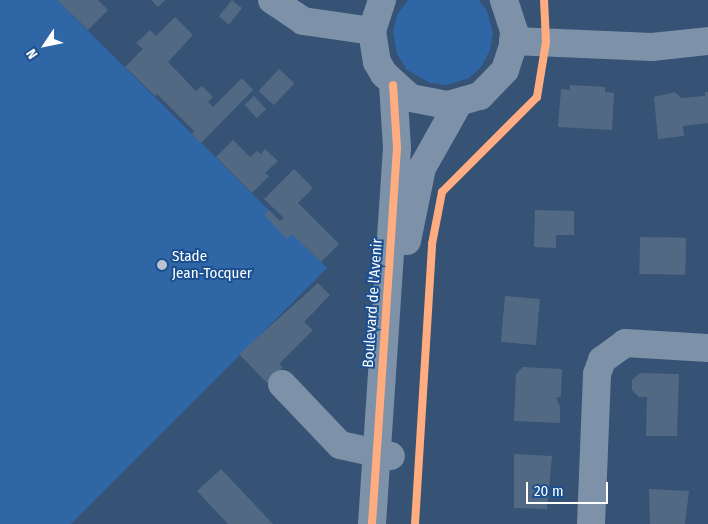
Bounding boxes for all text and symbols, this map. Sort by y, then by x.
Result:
north arrow [20,20,70,70]
text: N [23,45,42,62]
street label: Boulevard de l'Avenir [360,238,386,368]
place label: Stade Jean-Tocquer [172,247,252,282]
marker: Stade Jean-Tocquer [156,259,168,271]
scale bar [528,472,610,504]
text: 20 m [534,482,564,500]

